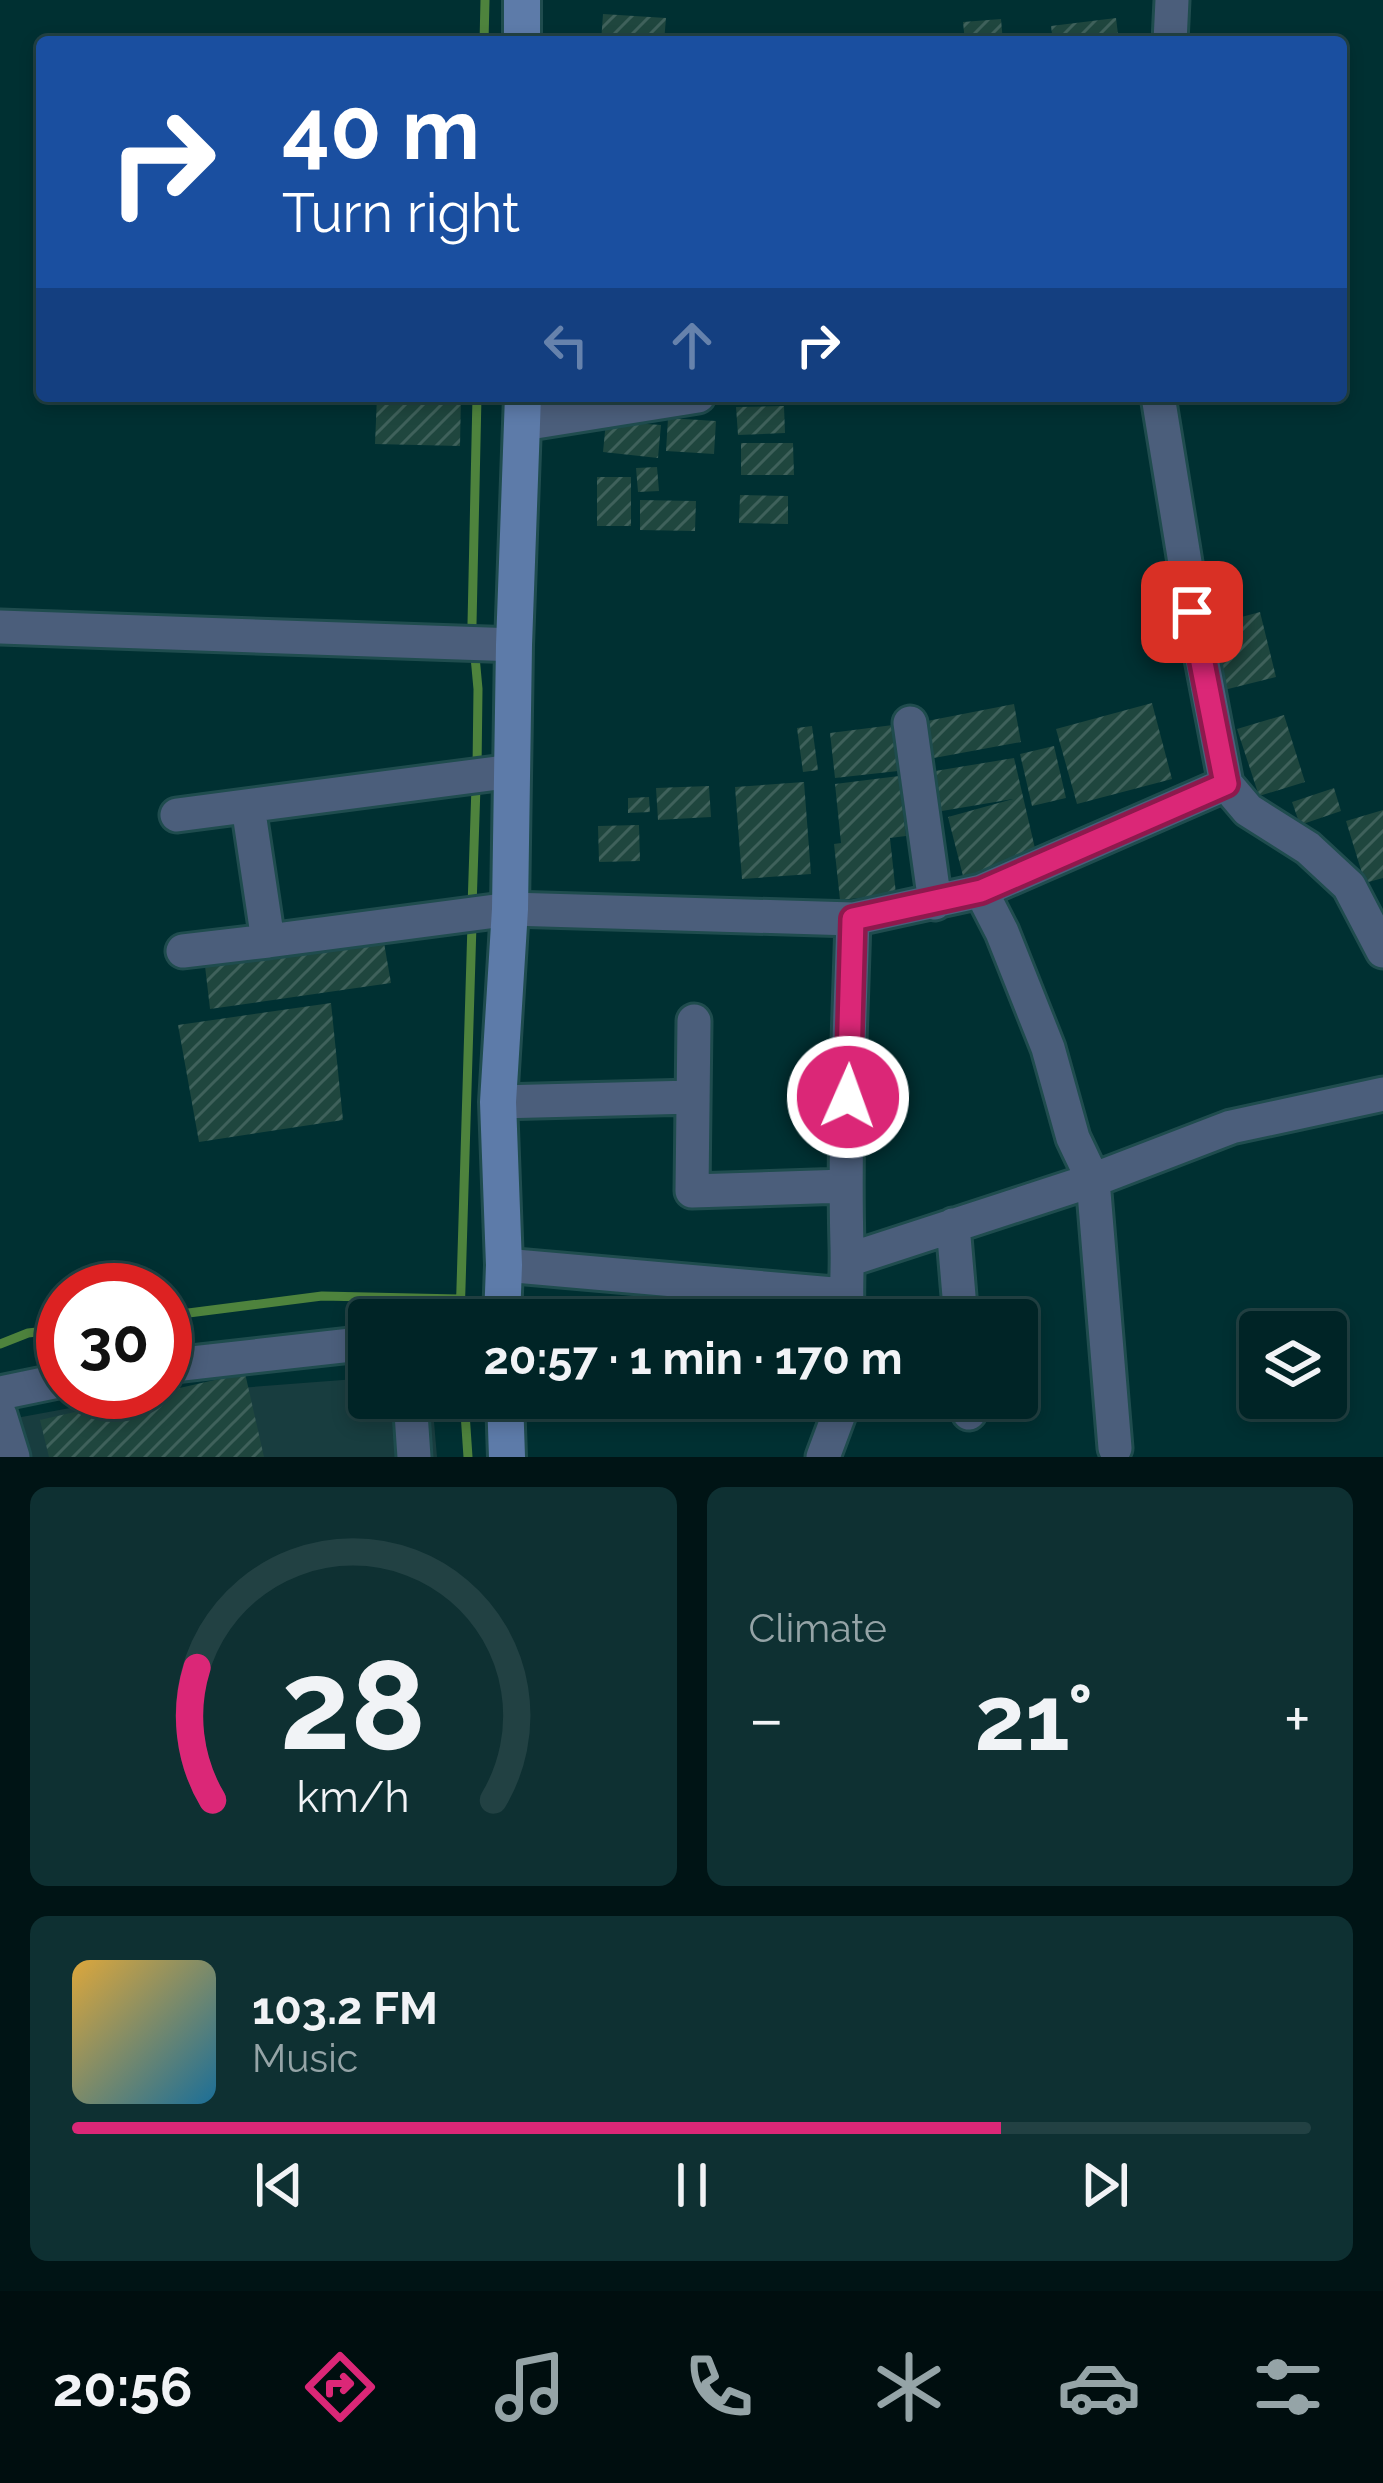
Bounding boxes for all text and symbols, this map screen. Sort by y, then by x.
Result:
text: 40 m [282,80,480,179]
icon: right [84,84,240,240]
text: Turn right [282,181,520,245]
icon: left [533,312,599,378]
icon: ahead [659,312,725,378]
icon: right [785,312,851,378]
pin [1141,561,1243,663]
icon: arrive [1159,579,1225,645]
position arrow [785,1034,911,1160]
speed limit sign: 30 [36,1263,192,1419]
map controls [1239,1311,1347,1419]
button: layers [1239,1311,1347,1419]
text: 20:57 · 1 min · 170 m [483,1332,903,1385]
text: Climate [749,1605,887,1651]
text: 28 [280,1632,426,1778]
text: 21° [974,1665,1093,1771]
text: − [749,1680,784,1757]
text: + [1284,1680,1311,1757]
text: km/h [297,1771,410,1821]
text: 103.2 FM [252,1982,438,2035]
text: Music [252,2035,358,2081]
icon: previous [246,2152,312,2218]
icon: pause [659,2152,725,2218]
icon: next [1072,2152,1138,2218]
icon: directions [298,2345,382,2429]
icon: music [488,2345,572,2429]
icon: phone [677,2345,761,2429]
icon: climate [867,2345,951,2429]
icon: car [1057,2345,1141,2429]
icon: filters [1246,2345,1330,2429]
text: 20:56 [53,2355,192,2419]

